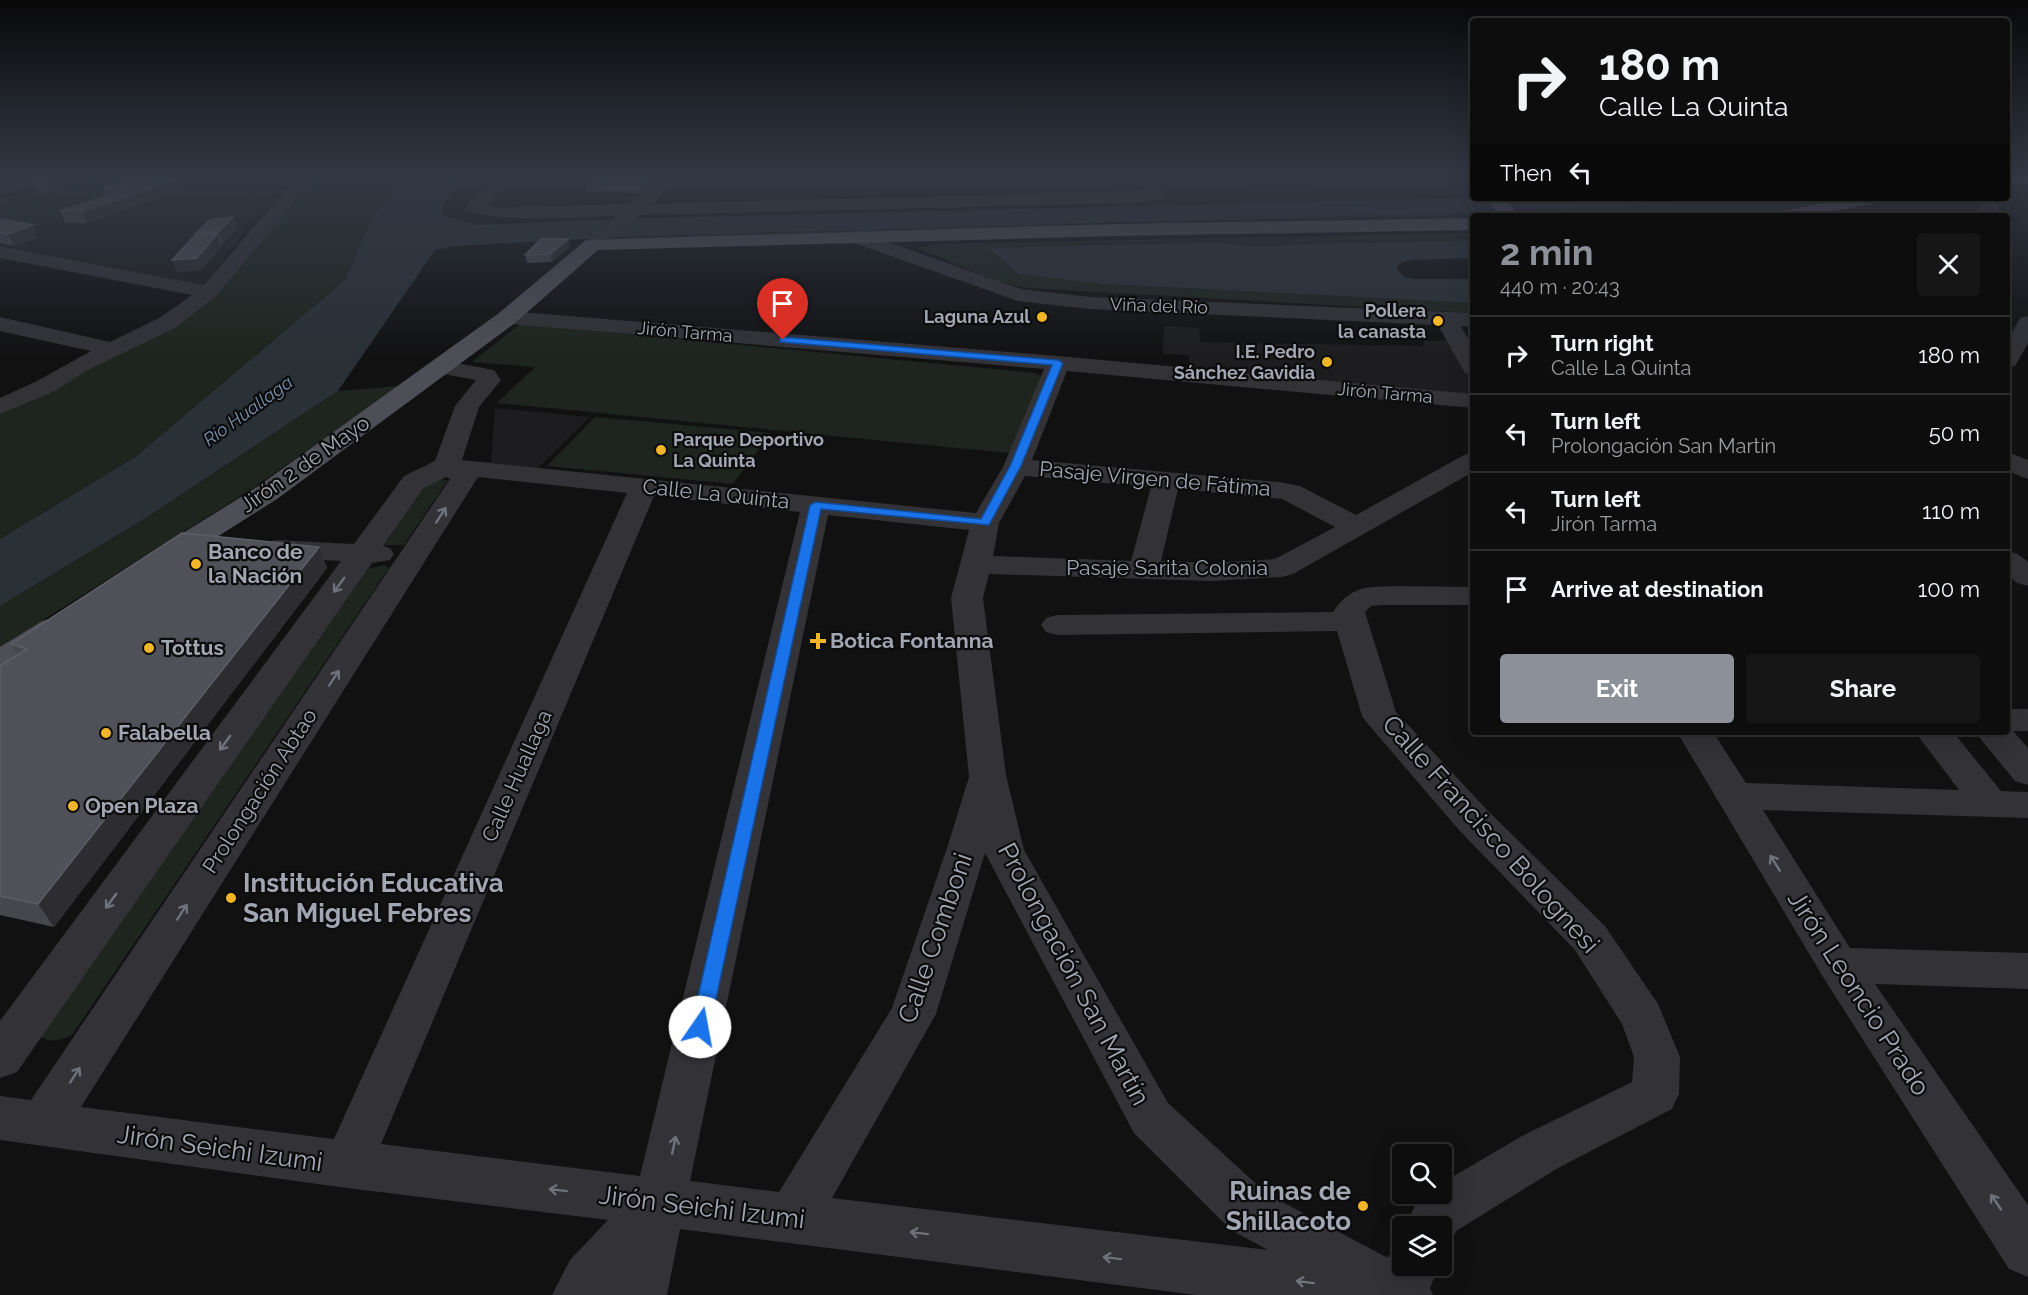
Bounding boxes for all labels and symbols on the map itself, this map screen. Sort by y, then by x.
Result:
pin [757,278,808,340]
street label: Viña del Río [1110,293,1209,318]
place label: Pollera la canasta [1338,300,1426,342]
place label: Laguna Azul [924,306,1030,327]
marker: Laguna Azul [1035,310,1049,324]
marker: Pollera la canasta [1431,314,1445,328]
street label: Jirón Tarma [637,317,734,346]
place label: I.E. Pedro Sánchez Gavidia [1174,341,1315,383]
marker: I.E. Pedro Sánchez Gavidia [1320,355,1334,369]
water label: Río Huallaga [199,371,297,450]
street label: Jirón Tarma [1337,378,1434,407]
street label: Jirón 2 de Mayo [235,410,374,517]
place label: Parque Deportivo La Quinta [673,429,824,471]
marker: Parque Deportivo La Quinta [654,443,668,457]
street label: Pasaje Virgen de Fátima [1038,456,1272,501]
street label: Calle La Quinta [641,473,791,514]
one-way arrow [435,507,447,523]
place label: Banco de la Nación [208,539,303,588]
street label: Pasaje Sarita Colonia [1066,555,1268,580]
marker: Banco de la Nación [189,557,203,571]
one-way arrow [333,576,345,592]
place label: Botica Fontanna [830,628,994,653]
marker: Botica Fontanna [811,634,825,648]
place label: Tottus [161,635,224,660]
marker: Tottus [142,641,156,655]
one-way arrow [328,670,340,687]
street label: Prolongación Abtao [197,704,322,878]
street label: Calle Huallaga [476,706,557,846]
street label: Calle Francisco Bolognesi [1376,709,1606,959]
place label: Falabella [118,720,211,745]
marker: Falabella [99,726,113,740]
one-way arrow [219,734,231,750]
place label: Open Plaza [85,793,199,818]
marker: Open Plaza [66,799,80,813]
street label: Prolongación San Martín [992,838,1156,1110]
street label: Calle Comboni [892,849,978,1027]
one-way arrow [1769,854,1782,871]
place label: Institución Educativa San Miguel Febres [243,868,504,928]
street label: Jirón Leoncio Prado [1782,885,1936,1101]
marker: Institución Educativa San Miguel Febres [224,891,238,905]
one-way arrow [105,893,118,909]
one-way arrow [175,903,188,920]
position arrow [668,995,732,1059]
one-way arrow [69,1067,81,1084]
street label: Jirón Seichi Izumi [116,1119,324,1177]
one-way arrow [669,1136,680,1156]
place label: Ruinas de Shillacoto [1226,1176,1351,1236]
street label: Jirón Seichi Izumi [598,1180,806,1234]
one-way arrow [549,1184,569,1195]
one-way arrow [1989,1194,2001,1211]
marker: Ruinas de Shillacoto [1356,1199,1370,1213]
one-way arrow [909,1227,929,1238]
one-way arrow [1103,1252,1122,1263]
one-way arrow [1296,1277,1316,1288]

